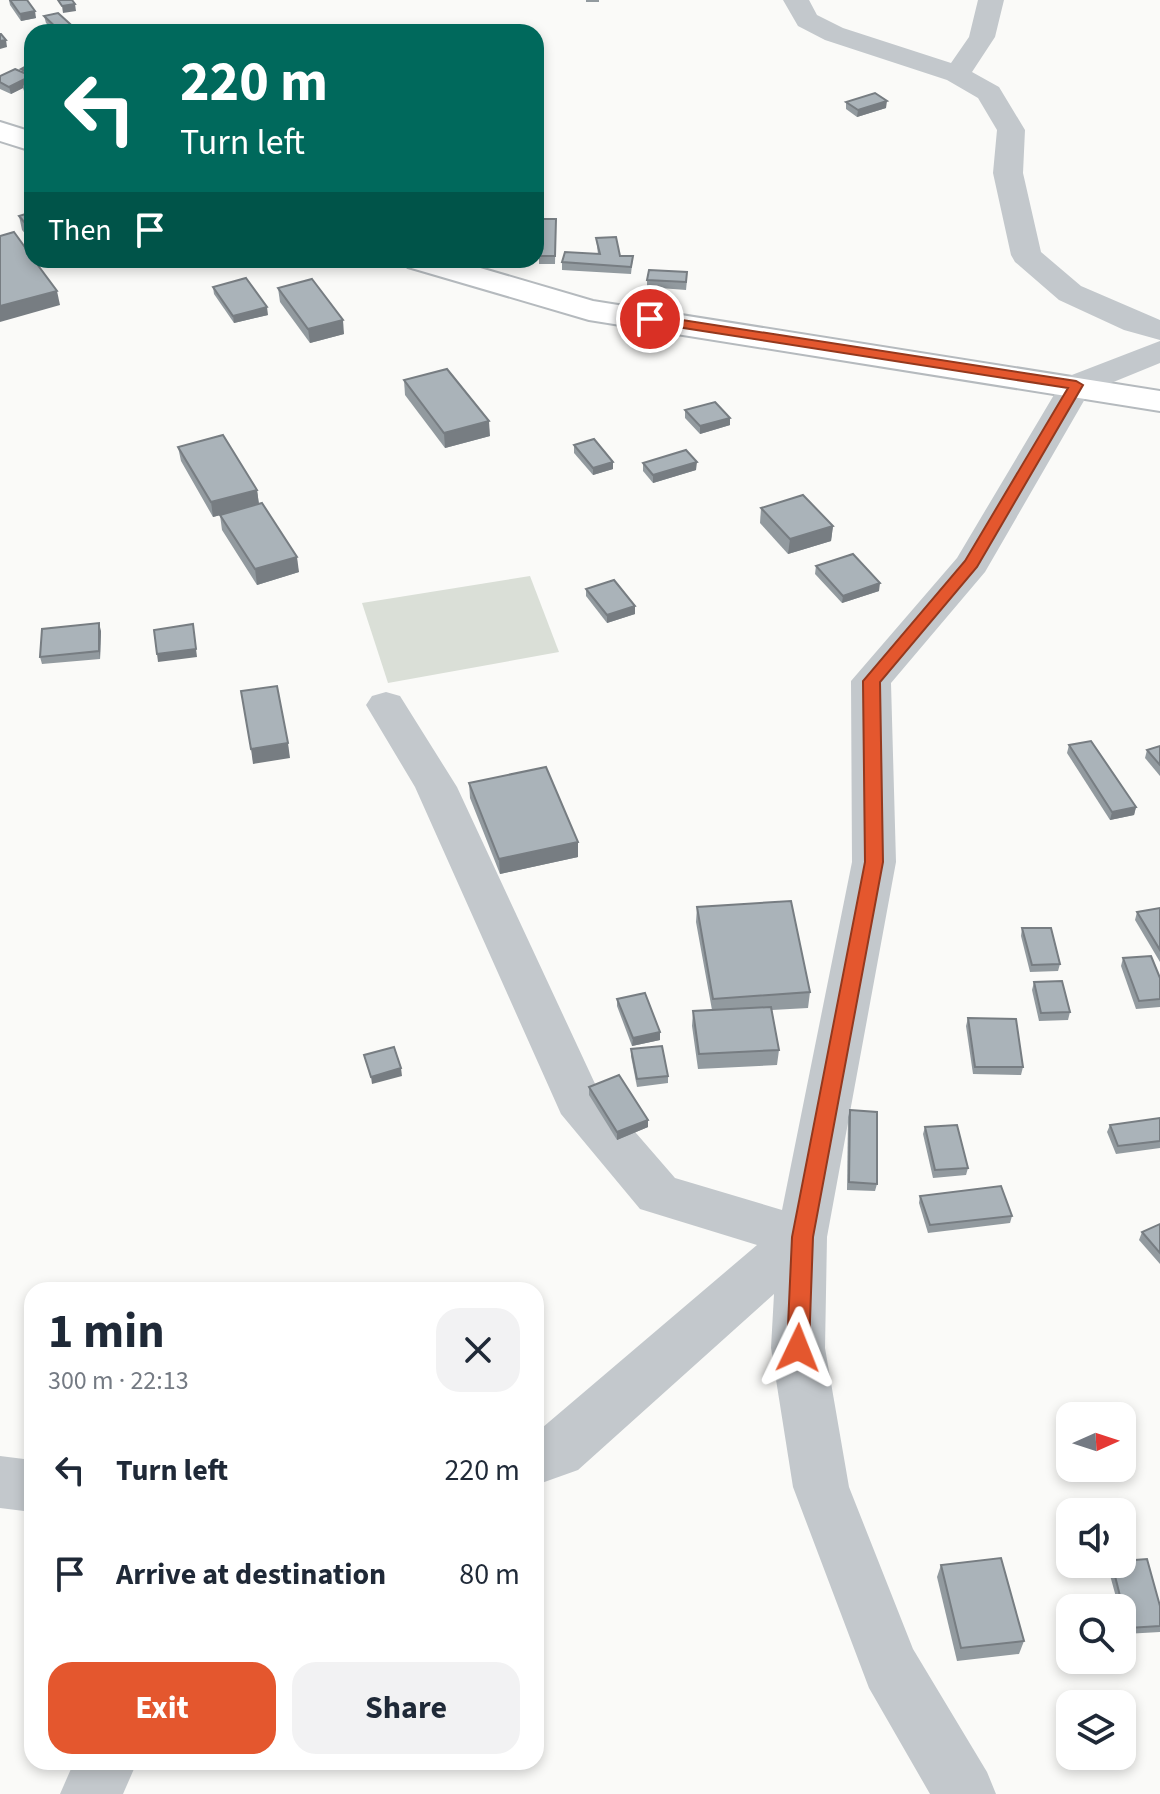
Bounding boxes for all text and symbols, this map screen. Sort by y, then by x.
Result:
text: 220 m [180,43,328,122]
icon: left [48,56,152,160]
text: Turn left [180,117,305,168]
icon: arrive [128,208,172,252]
text: Then [48,209,112,252]
pin [616,285,684,353]
icon: arrive [628,297,672,341]
text: 1 min [48,1298,165,1366]
position arrow [756,1306,840,1390]
button: close [436,1308,520,1392]
text: 300 m · 22:13 [48,1362,189,1399]
north arrow [1056,1402,1136,1482]
map controls [1056,1402,1136,1770]
icon: left [48,1448,92,1492]
text: Turn left [116,1449,228,1492]
text: 220 m [444,1449,520,1492]
button: sound [1056,1498,1136,1578]
icon: arrive [48,1552,92,1596]
text: Arrive at destination [116,1553,386,1596]
text: 80 m [459,1553,520,1596]
button: search [1056,1594,1136,1674]
button: Exit [48,1662,276,1754]
button: Share [292,1662,520,1754]
button: layers [1056,1690,1136,1770]

